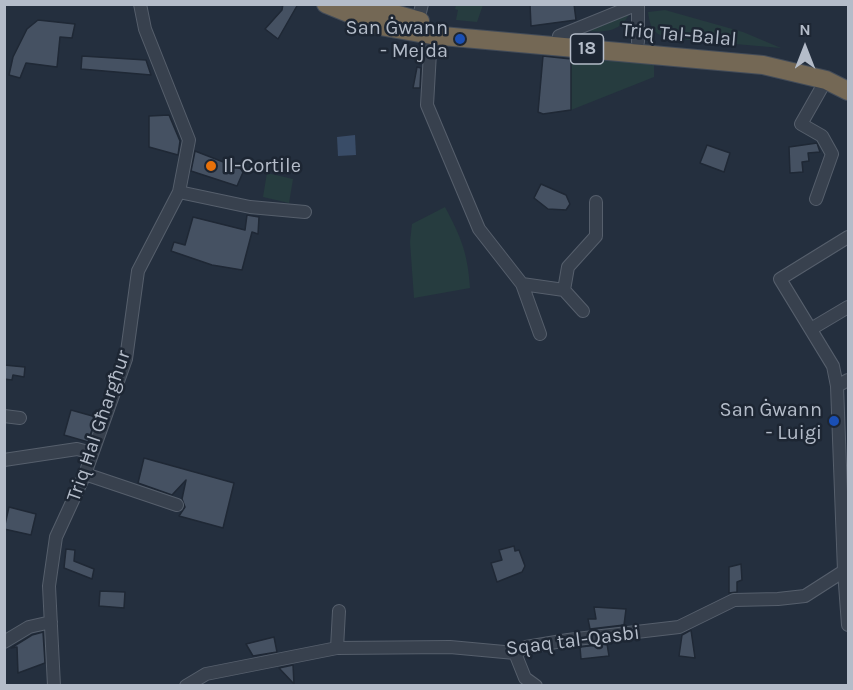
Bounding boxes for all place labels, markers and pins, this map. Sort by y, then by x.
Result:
place label: San Ġwann - Mejda [346,16,448,63]
marker: San Ġwann - Mejda [453,32,467,46]
place label: Il-Cortile [223,154,301,178]
marker: Il-Cortile [204,159,218,173]
place label: San Ġwann - Luigi [720,398,822,445]
marker: San Ġwann - Luigi [827,414,841,428]

